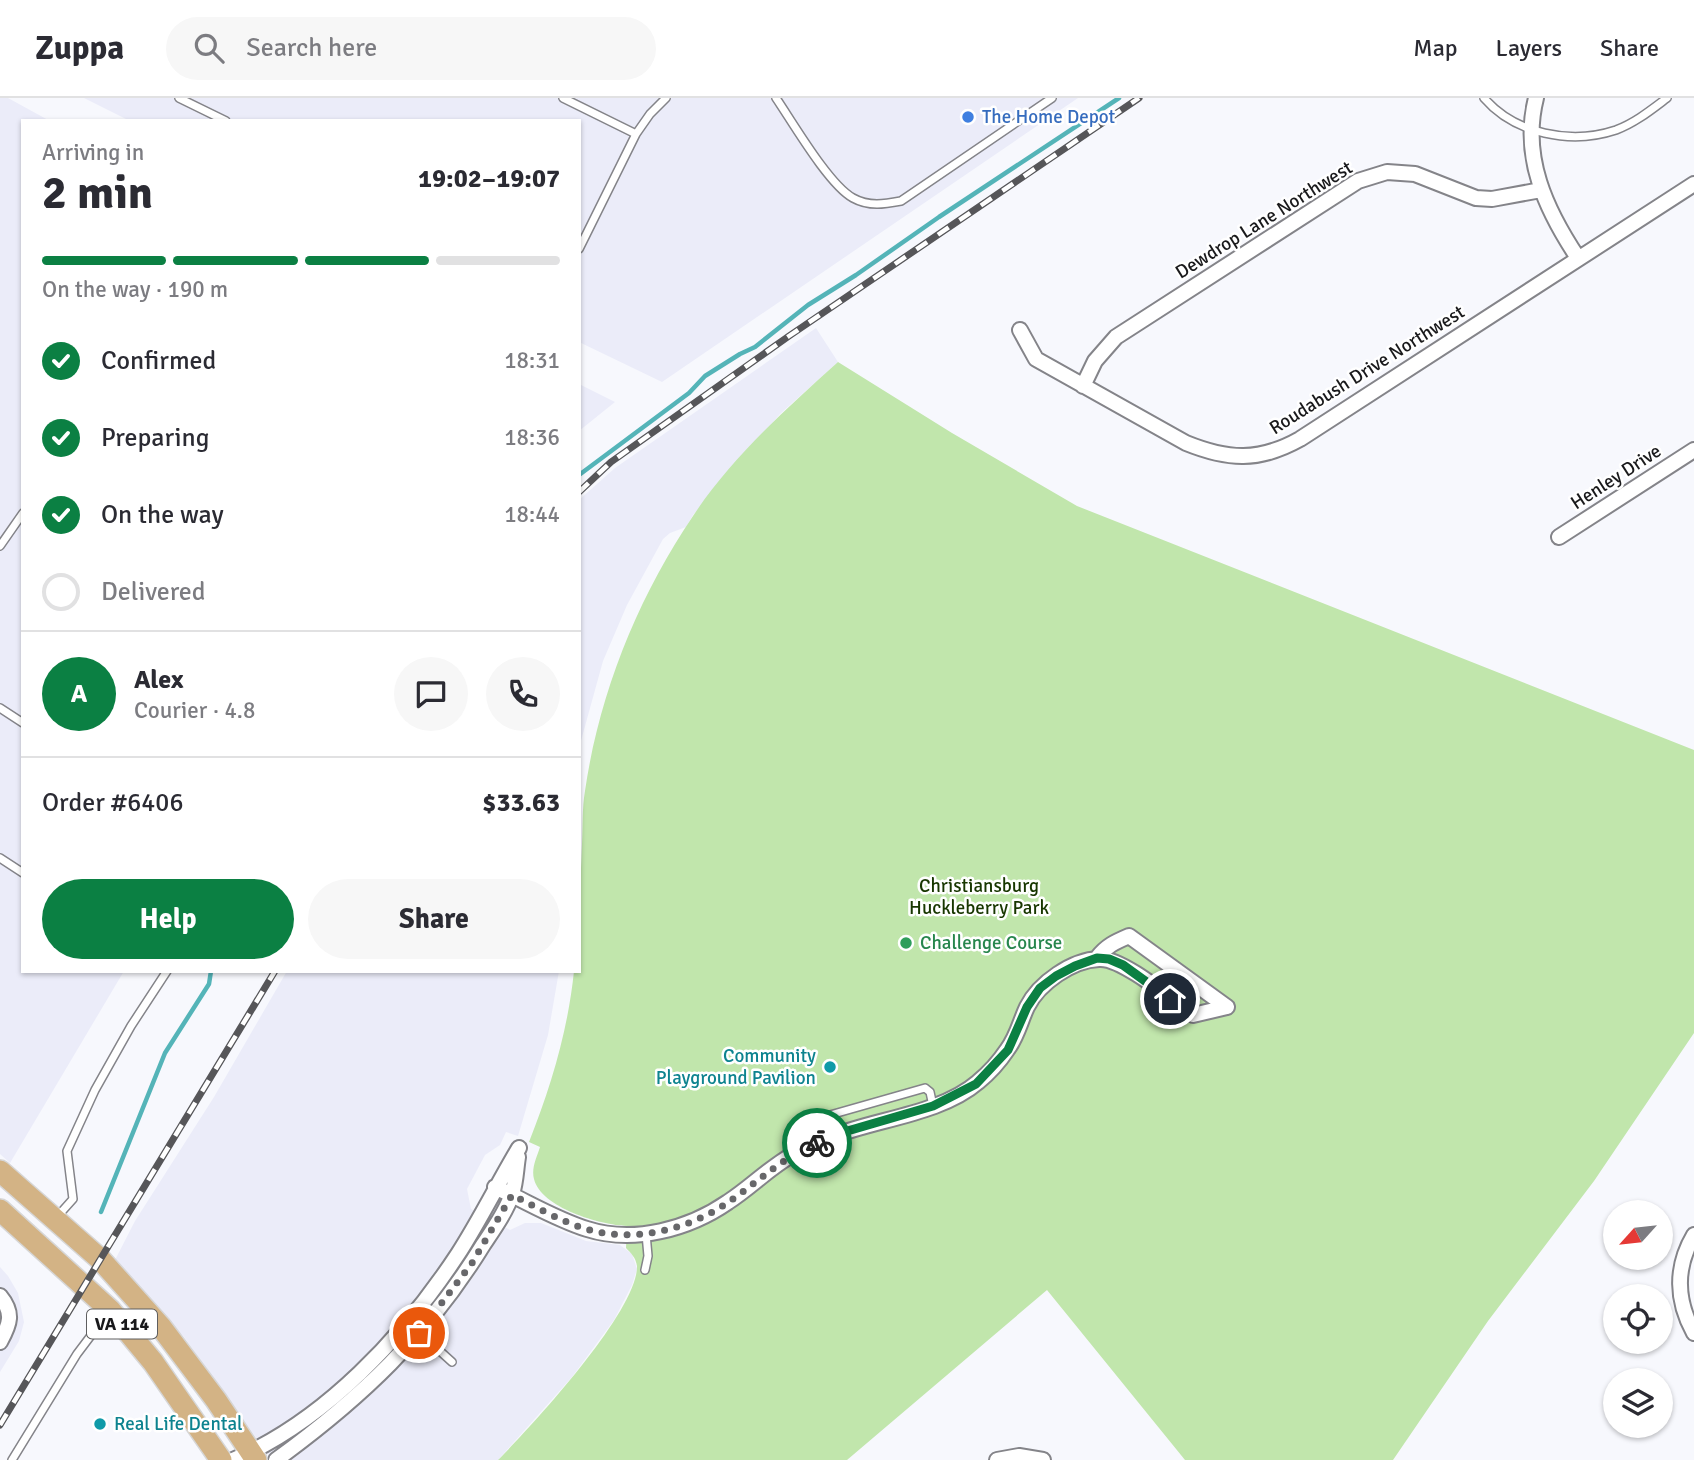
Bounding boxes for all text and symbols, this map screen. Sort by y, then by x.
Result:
search box [166,17,656,80]
text: Zuppa [35,28,124,69]
icon: search [190,29,228,67]
text: Search here [246,32,377,64]
text: Map [1413,33,1458,63]
text: Layers [1496,33,1562,63]
text: Share [1600,33,1659,63]
place label: The Home Depot [982,105,1116,129]
marker: The Home Depot [960,109,976,125]
text: Arriving in [42,138,144,167]
street label: Dewdrop Lane Northwest [1171,155,1357,284]
text: 19:02–19:07 [418,163,560,195]
text: 2 min [42,165,153,221]
text: On the way · 190 m [42,275,228,304]
street label: Roudabush Drive Northwest [1265,300,1469,440]
icon: check [42,342,80,380]
text: Confirmed [101,345,216,377]
text: 18:31 [504,346,560,375]
icon: check [42,419,80,457]
text: Preparing [101,422,209,454]
text: 18:36 [504,423,560,452]
street label: Henley Drive [1566,439,1666,515]
icon: check [42,496,80,534]
text: On the way [101,499,224,531]
text: 18:44 [504,500,560,529]
text: Delivered [101,576,206,608]
button: chat [394,657,468,731]
button: phone [486,657,560,731]
text: Alex [134,664,184,696]
text: A [71,678,87,710]
text: Courier · 4.8 [134,696,255,725]
text: Order #6406 [42,787,183,819]
text: $33.63 [482,787,560,819]
park label: Christiansburg Huckleberry Park [909,874,1049,920]
button: Help [42,879,294,959]
button: Share [308,879,560,959]
place label: Challenge Course [920,931,1062,955]
marker: Challenge Course [898,935,914,951]
pin [1140,969,1200,1029]
icon: home [1151,980,1189,1018]
place label: Community Playground Pavilion [656,1044,816,1090]
marker: Community Playground Pavilion [822,1059,838,1075]
courier [782,1108,852,1178]
icon: bike [798,1124,836,1162]
north arrow [1603,1200,1673,1270]
map controls [1603,1200,1673,1438]
button: locate [1603,1284,1673,1354]
pin [389,1303,449,1363]
road number: VA 114 [87,1310,157,1338]
icon: bag [400,1314,438,1352]
button: layers [1603,1368,1673,1438]
place label: Real Life Dental [114,1412,243,1436]
marker: Real Life Dental [92,1416,108,1432]

